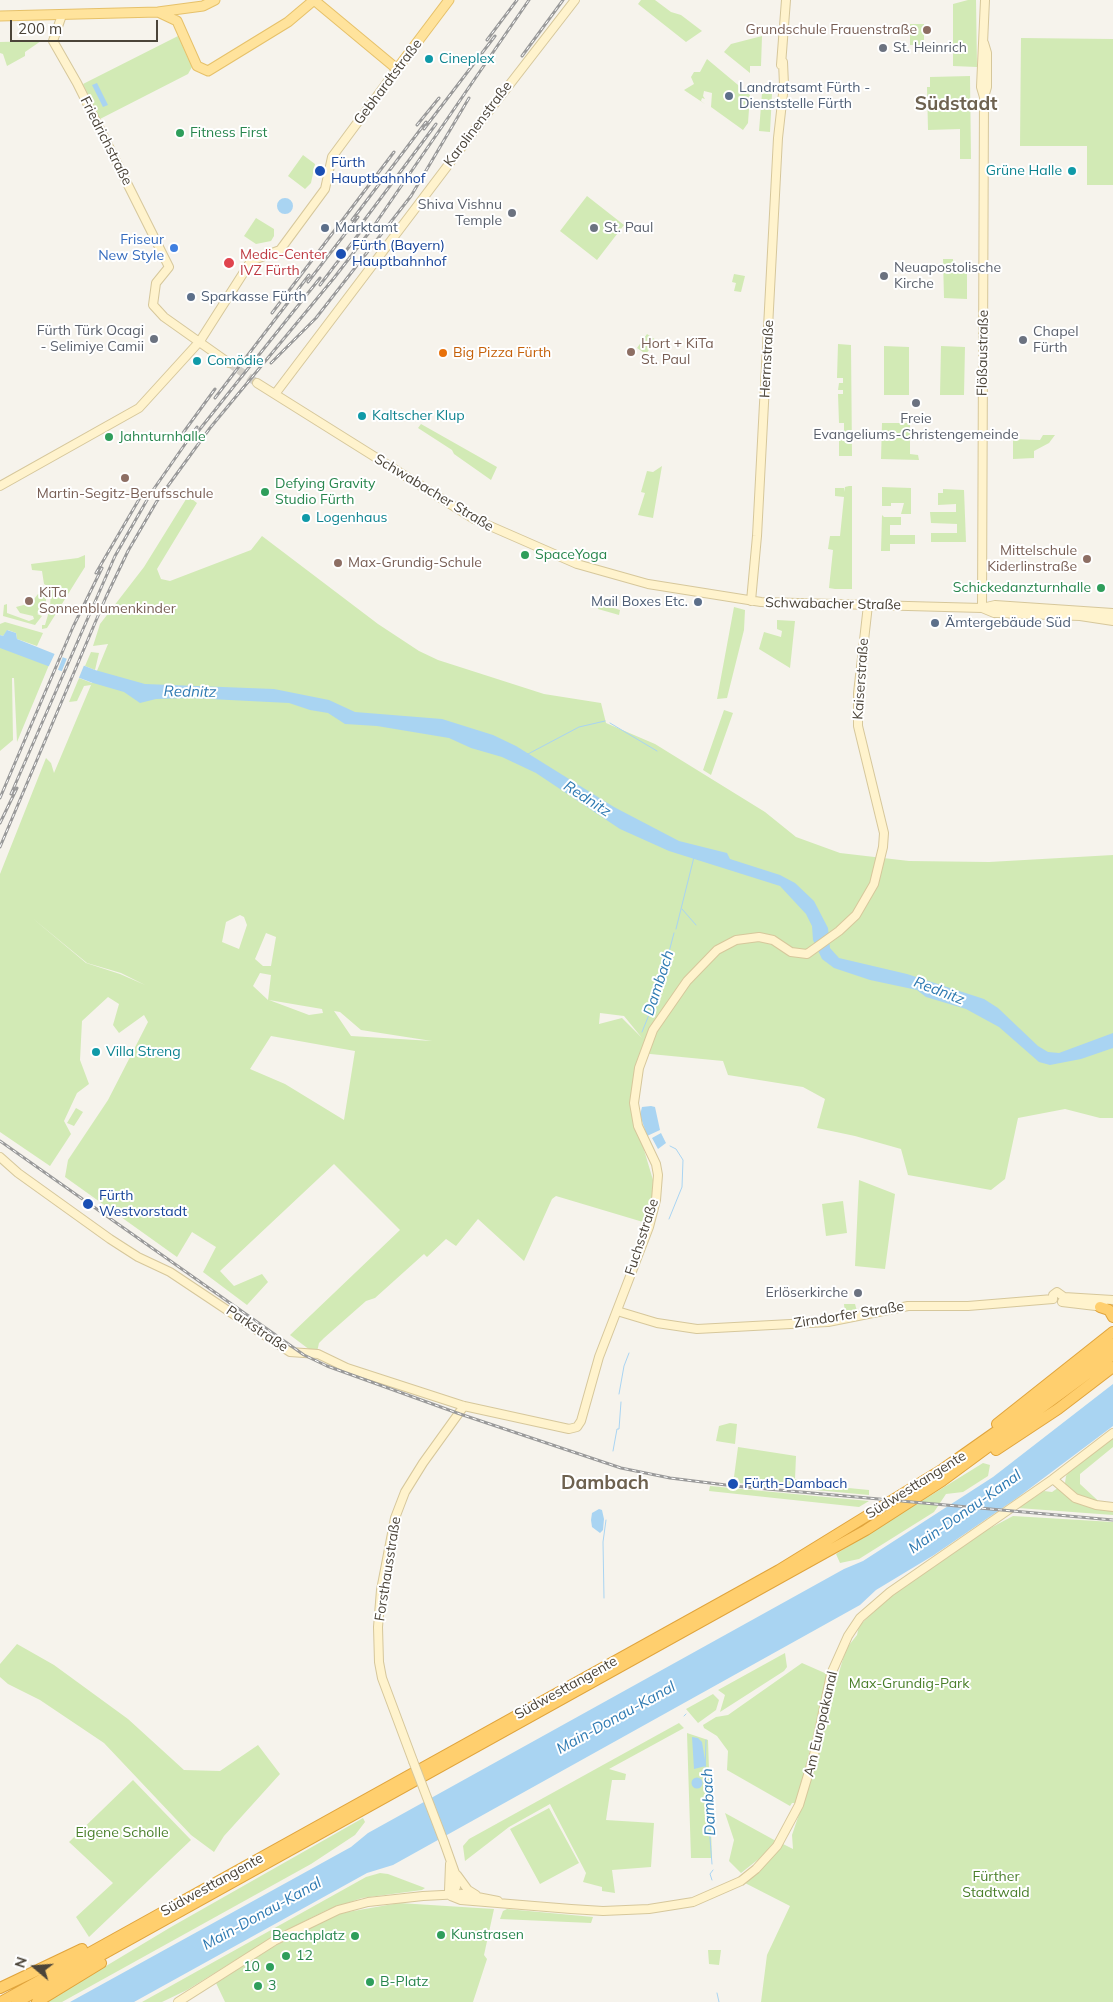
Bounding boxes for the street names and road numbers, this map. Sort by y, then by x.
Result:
street label: Gebhardtstraße [350,36,426,128]
street label: Karolinenstraße [440,78,516,170]
street label: Friedrichstraße [76,94,136,188]
street label: Flößaustraße [974,310,992,396]
street label: Herrnstraße [757,319,777,399]
street label: Schwabacher Straße [371,451,497,535]
street label: Schwabacher Straße [765,594,901,614]
street label: Kaiserstraße [850,638,872,720]
street label: Fuchsstraße [622,1197,662,1277]
street label: Zirndorfer Straße [793,1298,905,1332]
street label: Parkstraße [223,1302,291,1356]
street label: Südwesttangente [863,1447,969,1523]
street label: Forsthausstraße [371,1515,405,1623]
street label: Südwesttangente [512,1653,620,1723]
street label: Am Europakanal [801,1670,841,1778]
street label: Südwesttangente [158,1850,266,1920]

